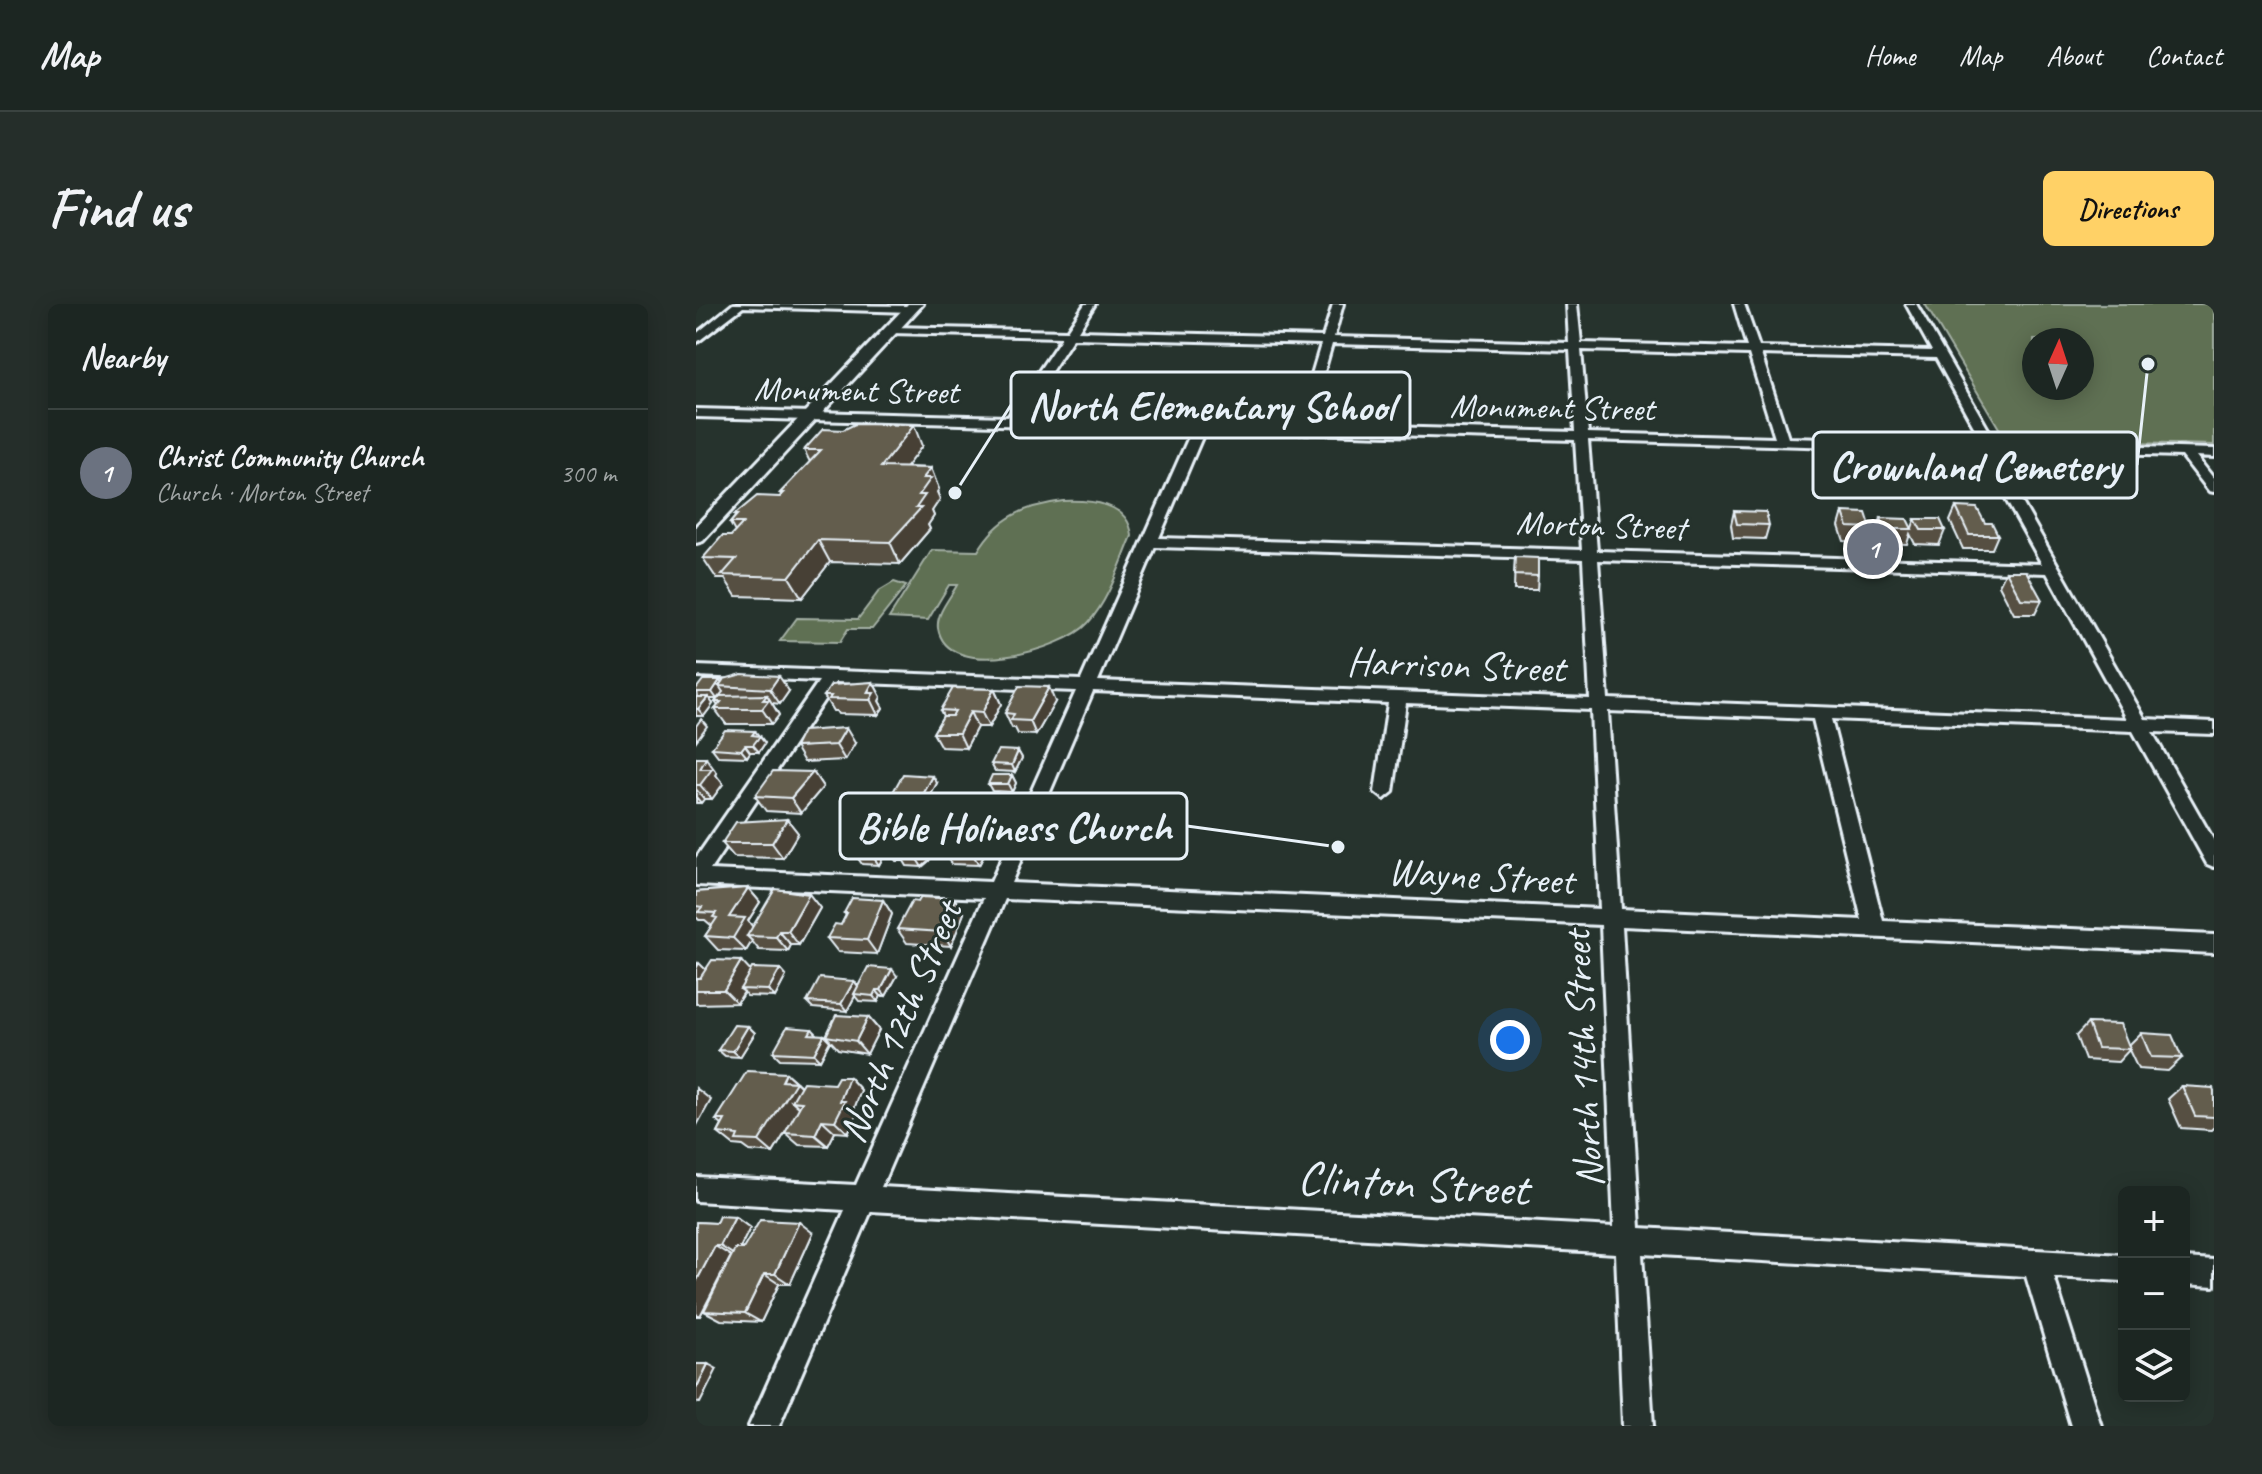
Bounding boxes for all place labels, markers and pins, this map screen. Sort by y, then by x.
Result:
callout: North Elementary School [1011,372,1410,438]
callout: Crownland Cemetery [1813,432,2137,498]
pin: 1 [1847,519,1899,579]
callout: Bible Holiness Church [840,793,1187,859]

